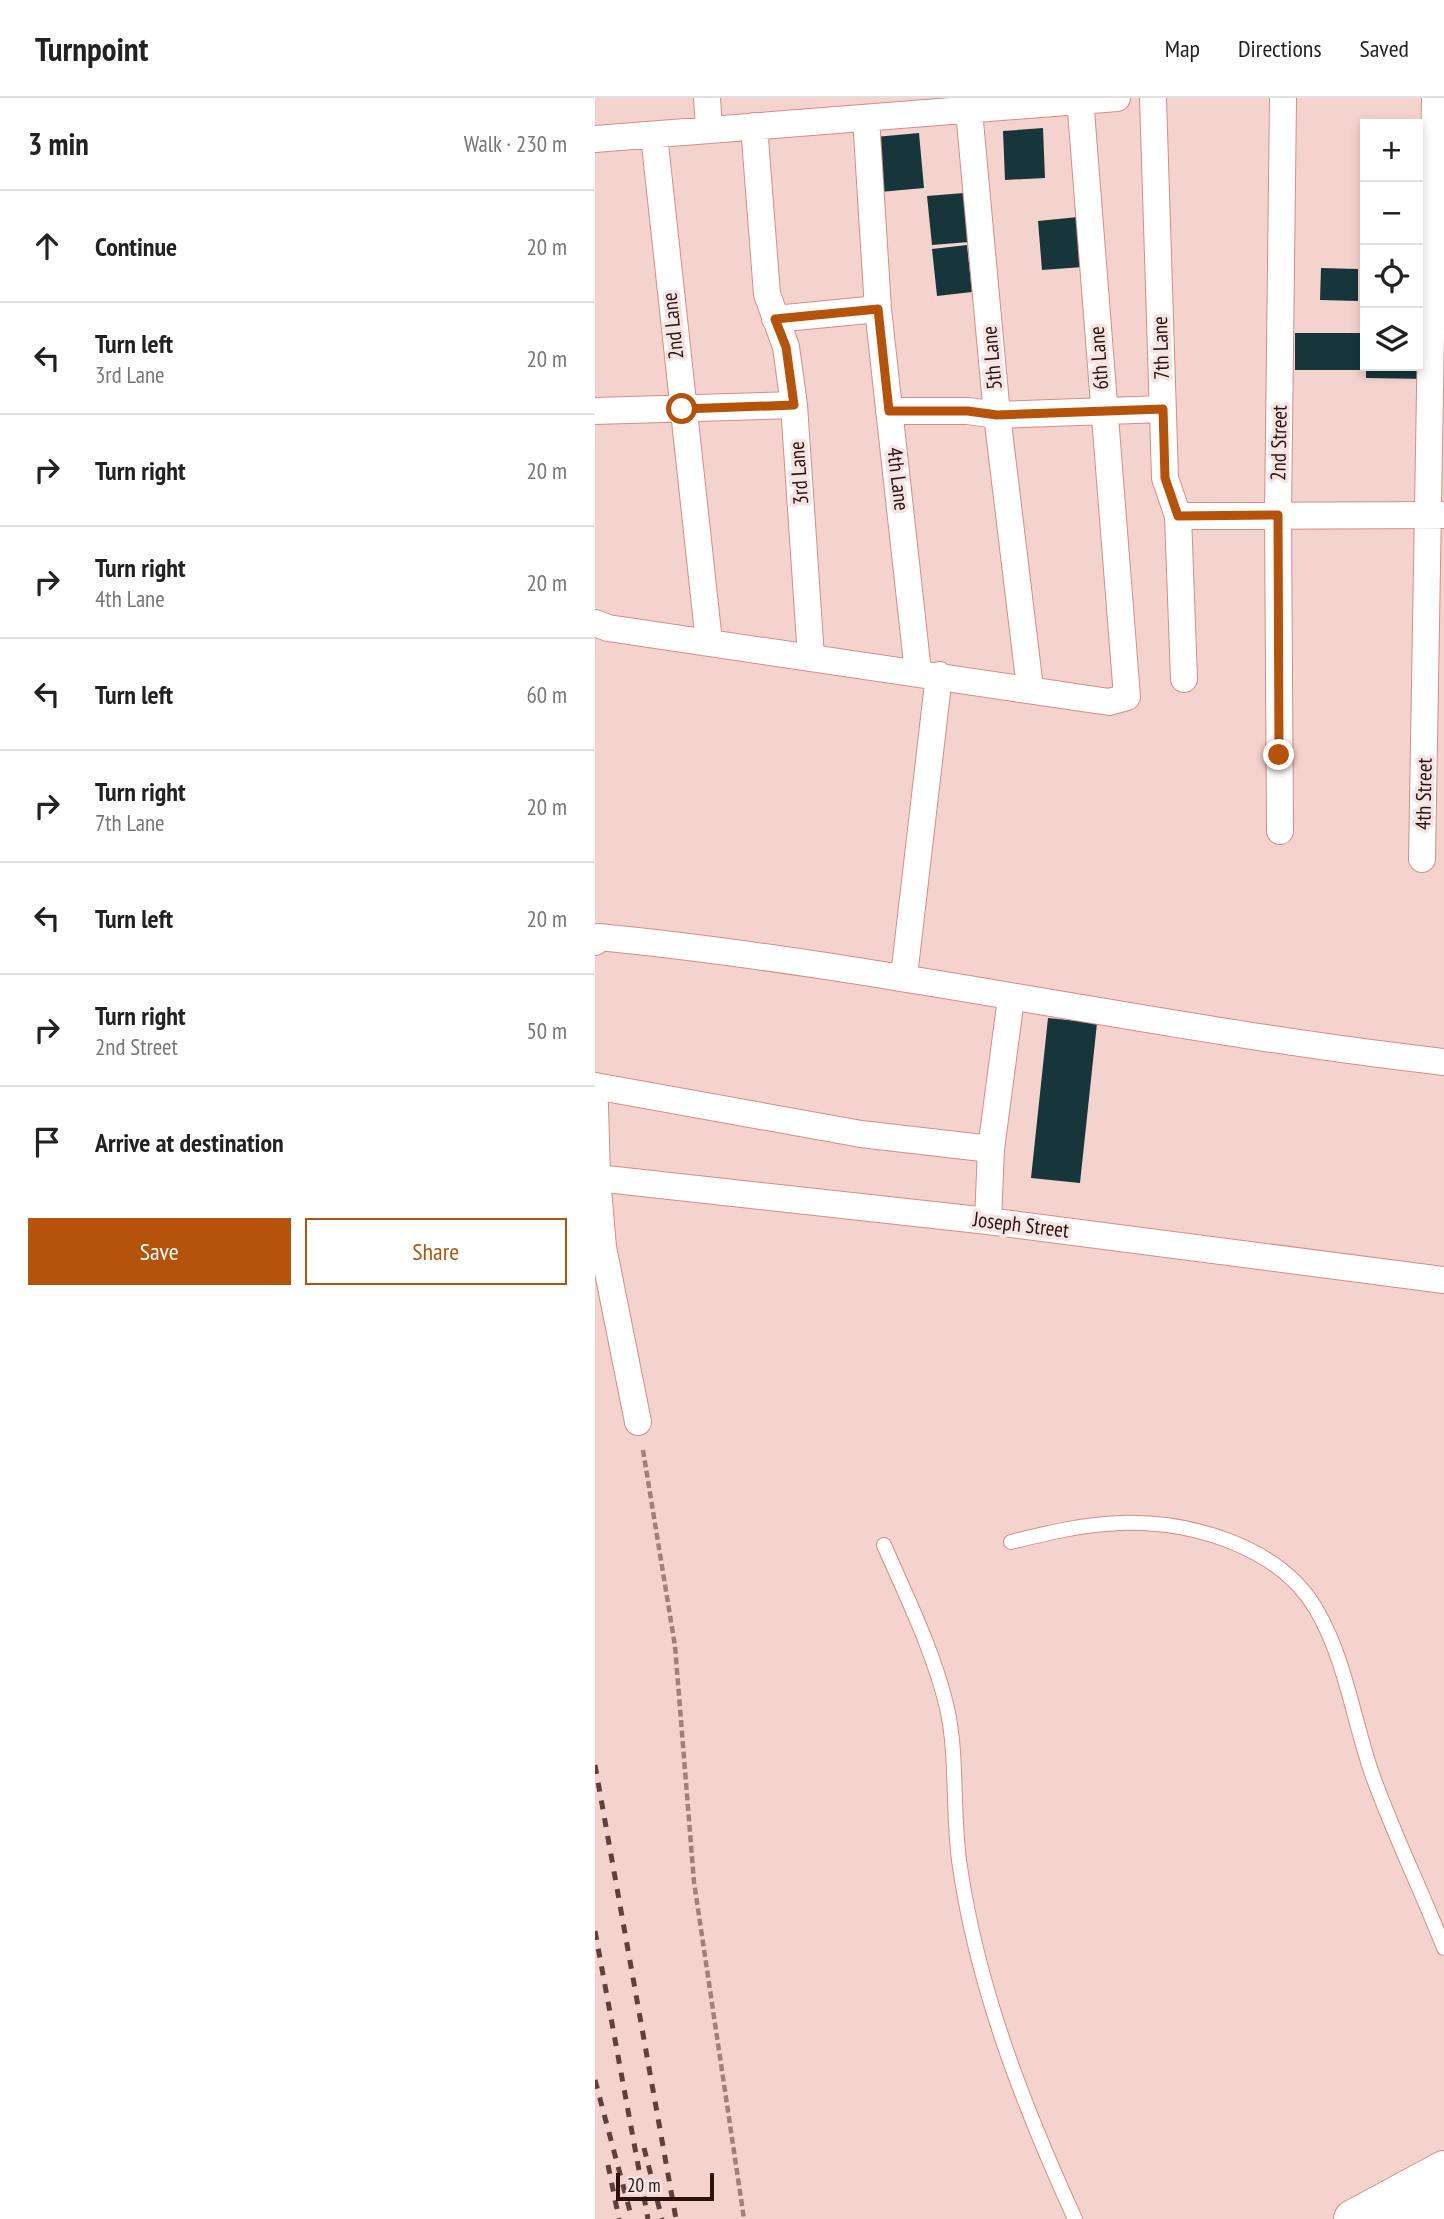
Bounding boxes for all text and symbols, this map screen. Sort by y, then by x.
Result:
text: Turnpoint [35,27,148,70]
text: Map [1165,33,1200,64]
text: Directions [1238,33,1322,64]
text: Saved [1360,33,1409,64]
map controls [1360,119,1423,371]
button: + [1360,119,1423,182]
text: 3 min [28,124,89,163]
text: Walk · 230 m [464,129,567,158]
button: − [1360,182,1423,245]
icon: ahead [28,227,66,265]
text: Continue [95,230,177,263]
text: 20 m [526,232,567,261]
button: locate [1360,245,1423,308]
street label: 2nd Lane [656,291,689,361]
button: layers [1360,308,1423,371]
street label: 7th Lane [1146,316,1175,380]
street label: 5th Lane [975,325,1008,391]
street label: 6th Lane [1083,325,1114,391]
text: Turn left [95,327,173,360]
icon: left [28,339,66,377]
text: 20 m [526,344,567,373]
text: 3rd Lane [95,360,165,389]
route start [666,393,697,424]
street label: 2nd Street [1264,405,1293,481]
street label: 3rd Lane [783,440,814,506]
street label: 4th Lane [881,446,916,512]
icon: right [28,451,66,489]
text: Turn right [95,454,186,487]
text: 20 m [526,456,567,485]
text: Turn right [95,551,186,584]
icon: right [28,563,66,601]
text: 20 m [526,568,567,597]
text: 4th Lane [95,584,165,613]
icon: left [28,675,66,713]
text: Turn left [95,678,173,711]
text: 60 m [526,680,567,709]
route end [1263,739,1294,770]
street label: 4th Street [1409,757,1438,830]
text: Turn right [95,775,186,808]
icon: right [28,787,66,825]
text: 20 m [526,792,567,821]
text: 7th Lane [95,808,165,837]
icon: left [28,899,66,937]
text: Turn left [95,902,173,935]
text: 20 m [526,904,567,933]
text: Turn right [95,999,186,1032]
icon: right [28,1011,66,1049]
text: 50 m [526,1016,567,1045]
text: 2nd Street [95,1032,178,1061]
icon: arrive [28,1123,66,1161]
text: Arrive at destination [95,1126,284,1159]
street label: Joseph Street [971,1205,1071,1244]
button: Save [28,1218,291,1285]
button: Share [305,1218,567,1285]
scale bar [616,2170,714,2202]
text: 20 m [627,2173,661,2197]

